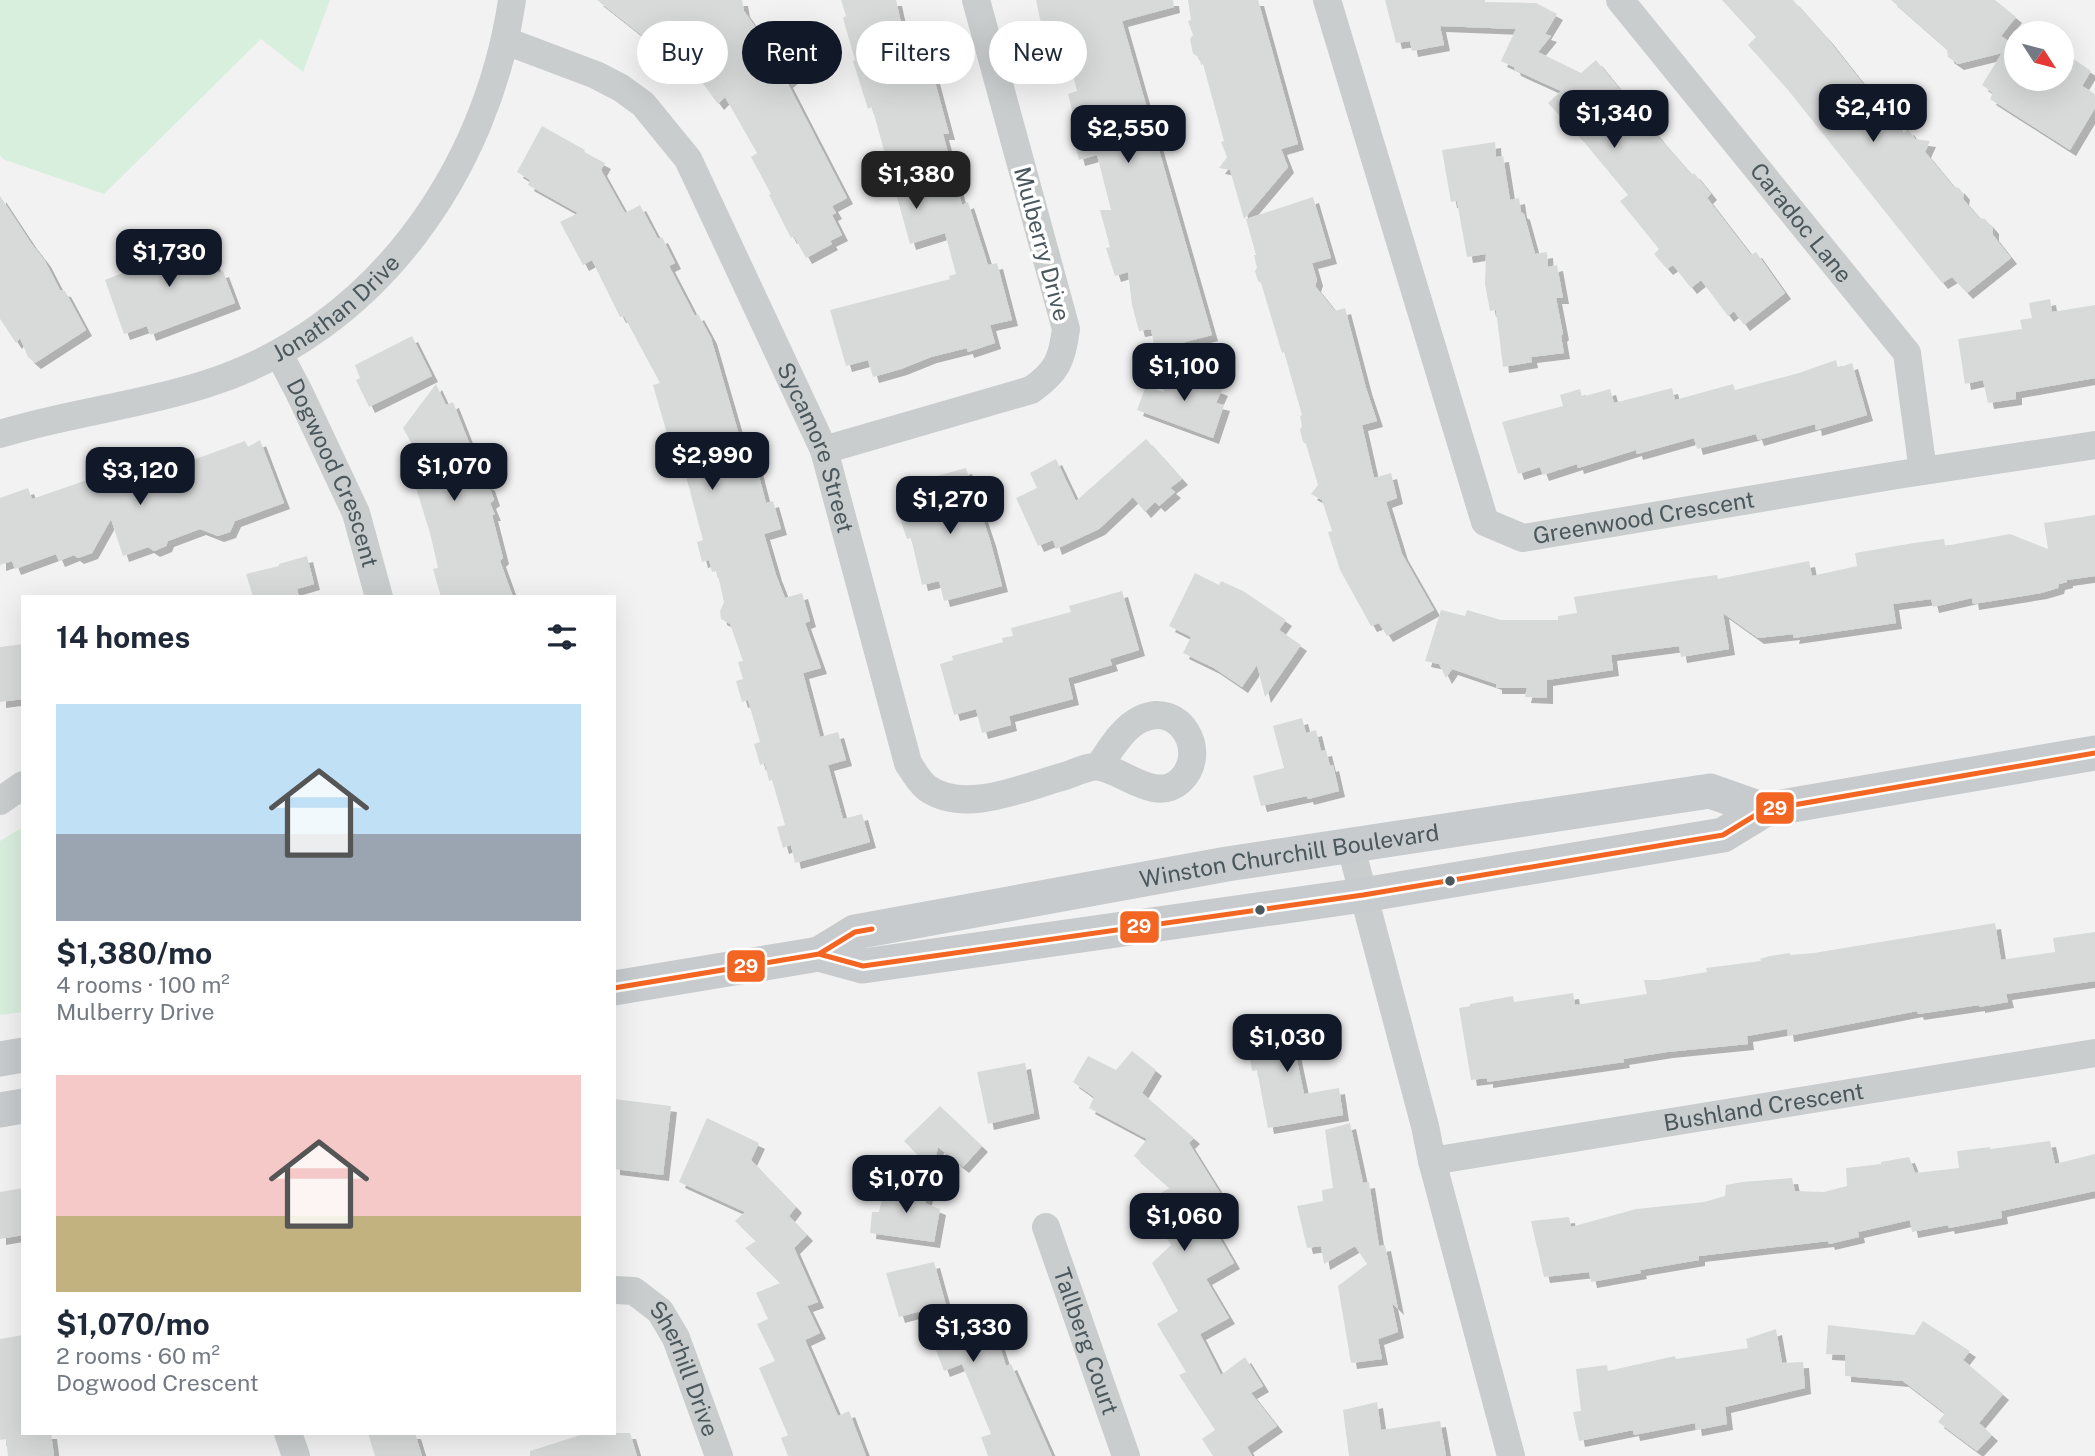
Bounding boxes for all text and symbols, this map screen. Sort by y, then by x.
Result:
chip: Buy [637,21,728,84]
chip: Rent [742,21,842,84]
chip: Filters [856,21,975,84]
chip: New [989,21,1087,84]
north arrow [2004,21,2074,91]
map controls [2004,21,2074,91]
pin: $2,410 [1816,85,1930,144]
pin: $1,340 [1557,90,1671,150]
text: $2,410 [1835,93,1911,120]
text: $1,340 [1576,99,1653,126]
pin: $2,550 [1071,106,1185,165]
text: $2,550 [1087,114,1169,141]
pin: $1,380 [859,152,973,211]
street label: Caradoc Lane [1745,157,1858,288]
text: $1,380 [877,160,955,187]
street label: Mulberry Drive [1009,164,1076,324]
pin: $1,730 [112,230,226,289]
text: $1,730 [132,238,206,265]
street label: Jonathan Drive [267,249,405,367]
pin: $1,100 [1127,344,1241,403]
text: $1,100 [1148,352,1220,379]
street label: Sycamore Street [772,358,860,536]
street label: Dogwood Crescent [281,374,384,570]
pin: $2,990 [655,433,769,492]
text: $2,990 [671,441,753,468]
pin: $1,070 [397,444,511,503]
pin: $3,120 [83,448,197,507]
text: $1,070 [416,452,492,479]
text: $3,120 [102,456,178,483]
pin: $1,270 [893,476,1007,536]
text: $1,270 [912,485,988,512]
street label: Greenwood Crescent [1531,485,1756,549]
icon: filters [543,618,581,656]
text: 14 homes [56,619,190,655]
icon: home [256,750,382,876]
line badge: 29 [1755,791,1795,825]
text: 29 [1763,797,1787,819]
street label: Winston Churchill Boulevard [1137,818,1441,893]
unlabelled marker [1443,874,1457,888]
unlabelled marker [1253,903,1267,917]
line badge: 29 [1119,910,1160,944]
text: 29 [1127,915,1151,937]
text: $1,380/mo [56,935,212,971]
line badge: 29 [726,949,766,983]
text: 29 [734,955,758,977]
text: 4 rooms · 100 m² [56,971,230,998]
text: Mulberry Drive [56,998,215,1025]
pin: $1,030 [1230,1014,1344,1074]
text: $1,030 [1249,1023,1325,1050]
street label: Bushland Crescent [1662,1077,1866,1136]
icon: home [256,1121,382,1247]
pin: $1,070 [849,1156,963,1215]
text: $1,070 [868,1164,944,1191]
pin: $1,060 [1127,1194,1241,1253]
text: $1,060 [1146,1202,1222,1229]
street label: Tallberg Court [1048,1264,1124,1418]
street label: Sherhill Drive [645,1294,725,1440]
pin: $1,330 [916,1304,1030,1364]
text: $1,070/mo [56,1306,210,1342]
text: $1,330 [934,1313,1012,1340]
text: 2 rooms · 60 m² [56,1342,220,1369]
text: Dogwood Crescent [56,1369,259,1396]

